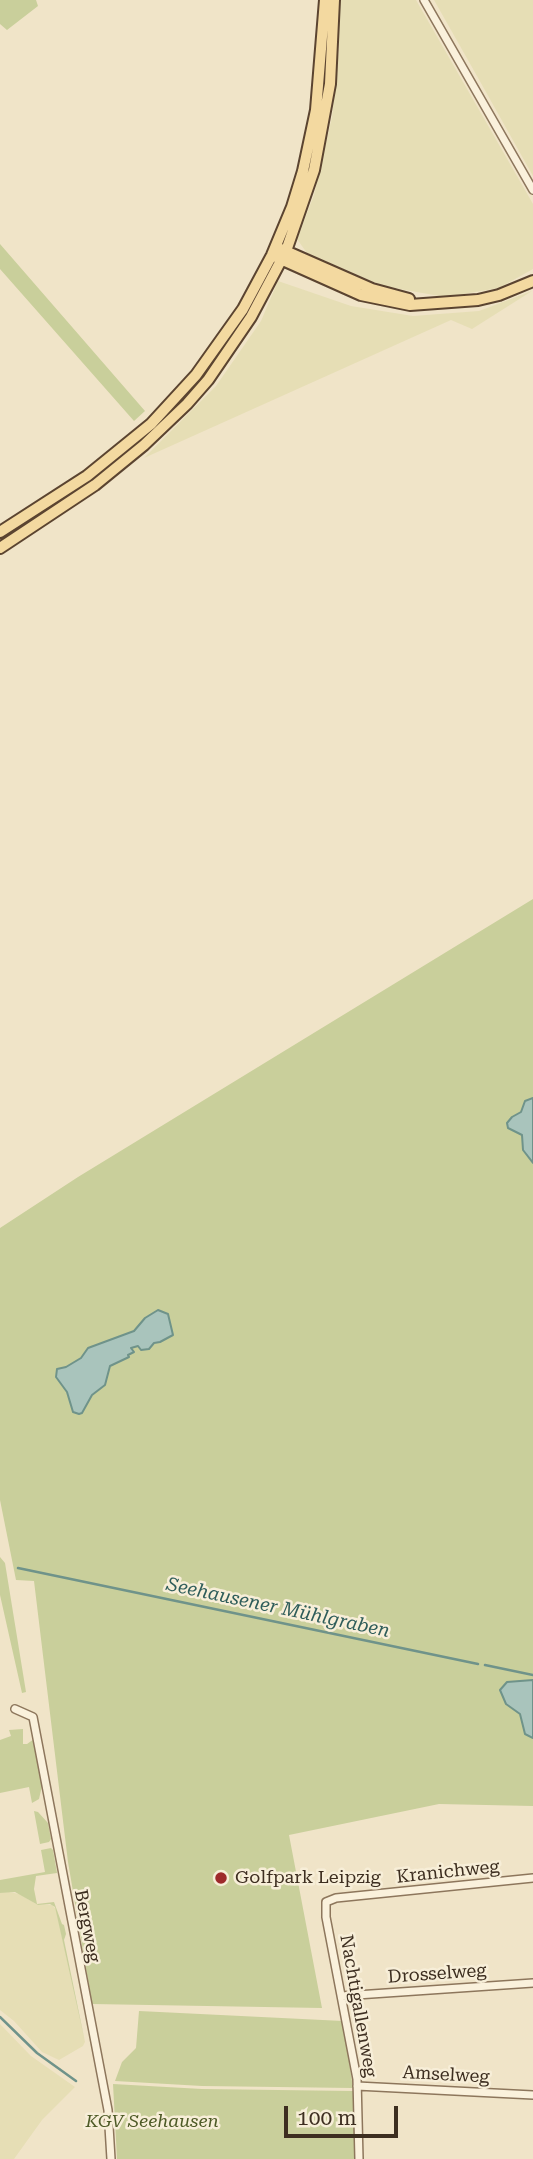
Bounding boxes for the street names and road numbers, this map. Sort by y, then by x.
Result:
street label: Kranichweg [395,1856,501,1888]
street label: Bergweg [69,1888,105,1964]
street label: Nachtigallenweg [335,1933,381,2079]
street label: Drosselweg [387,1960,487,1988]
street label: Amselweg [402,2062,490,2088]

